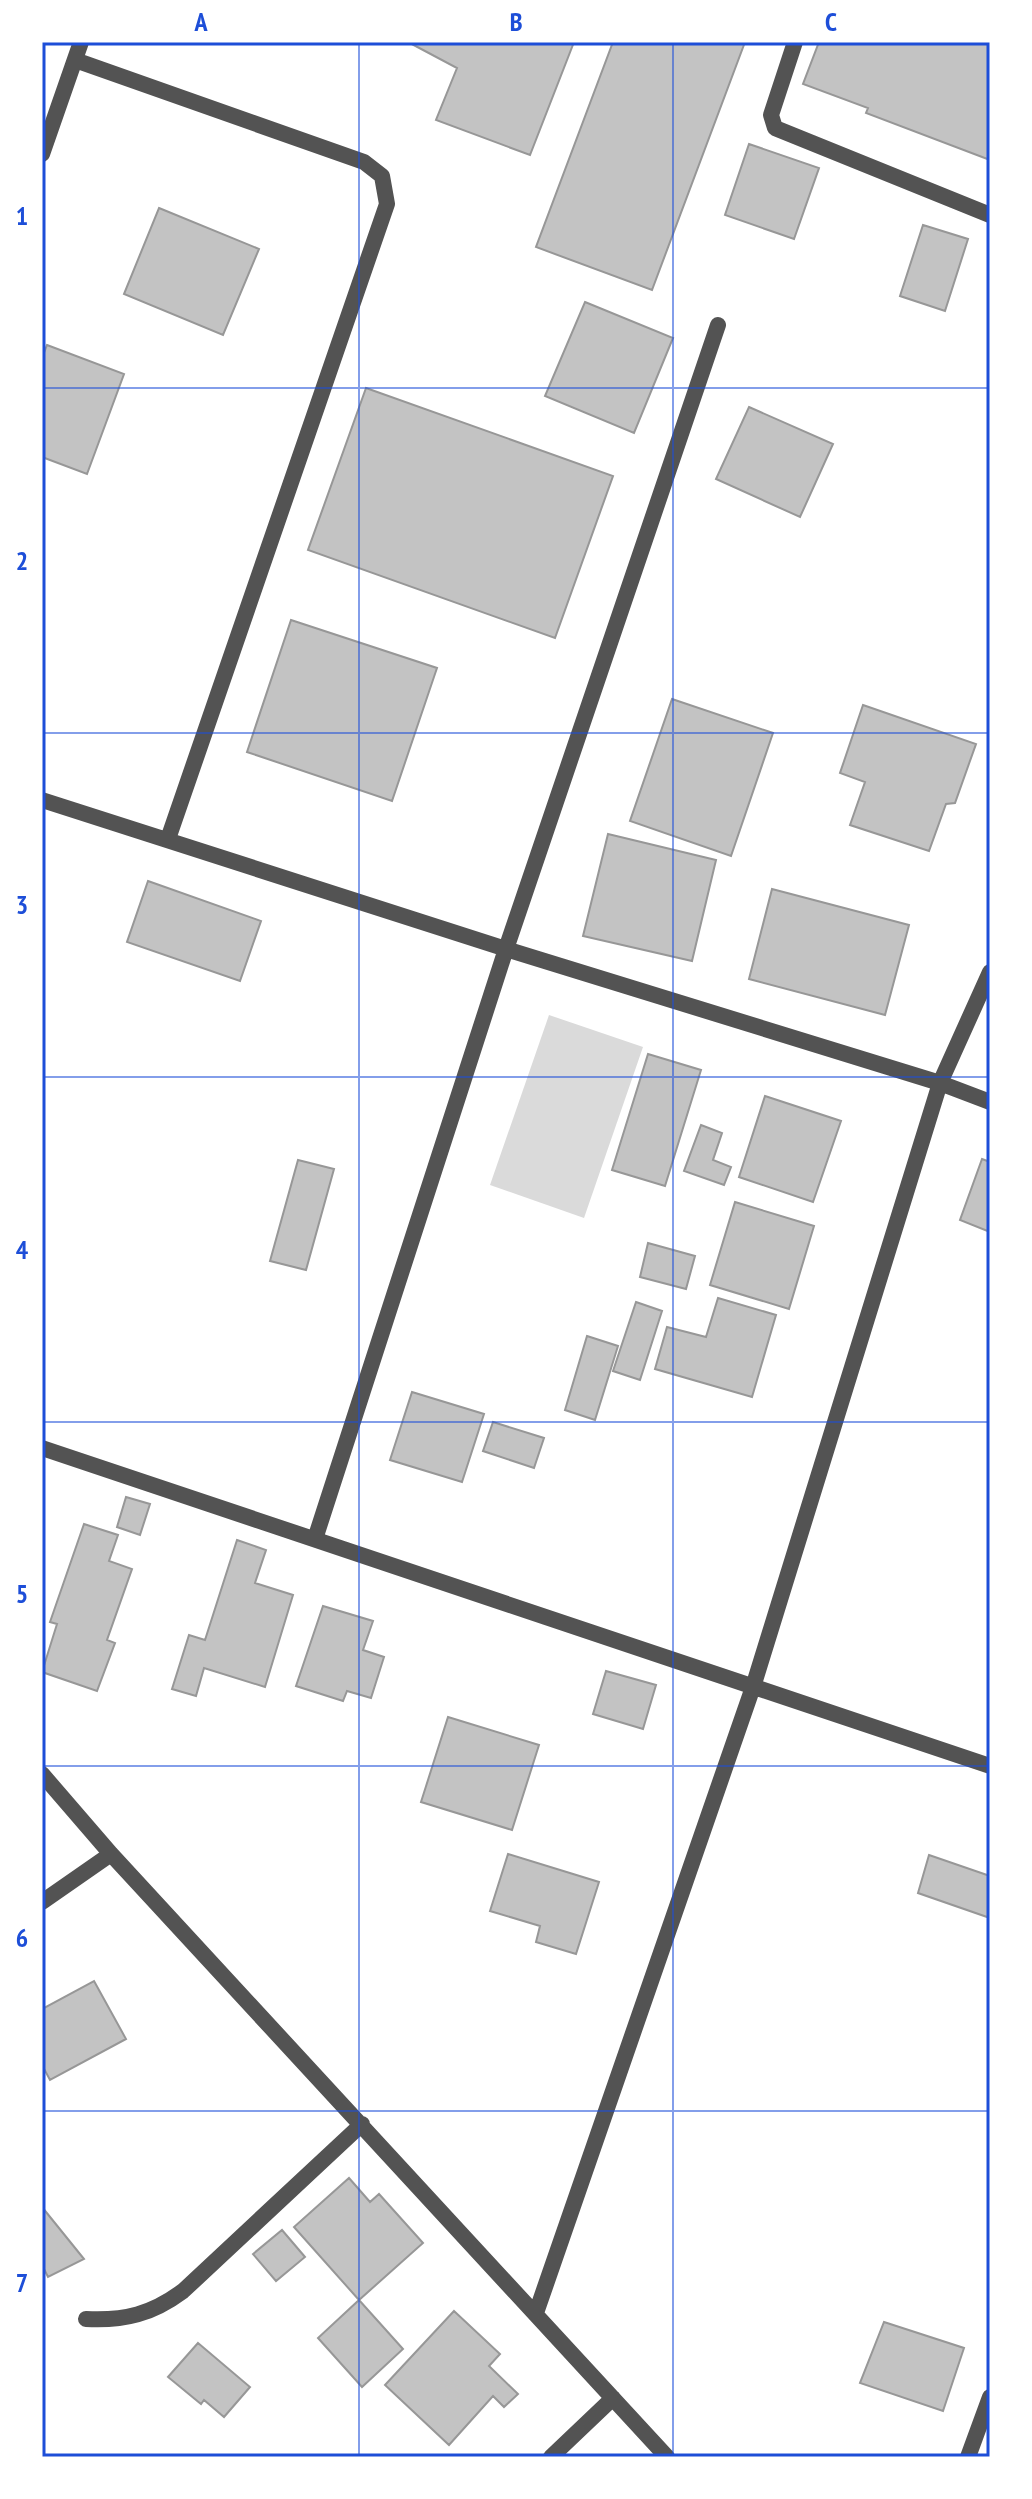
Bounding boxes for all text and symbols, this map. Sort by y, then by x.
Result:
text: A [193,5,208,38]
text: B [510,5,523,38]
text: C [825,5,837,38]
text: 1 [16,199,28,232]
text: 2 [16,544,28,577]
text: 3 [16,888,28,921]
text: 4 [16,1233,29,1266]
text: 5 [16,1577,28,1610]
text: 6 [16,1921,28,1954]
text: 7 [16,2266,28,2299]

